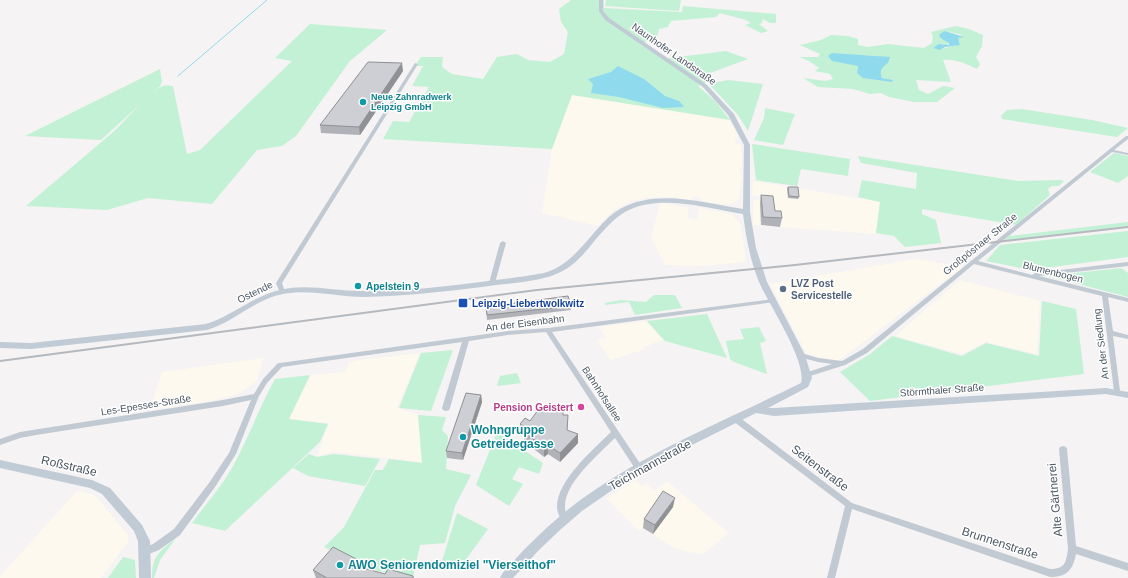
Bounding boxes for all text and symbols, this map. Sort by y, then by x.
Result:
street label: Naunhofer Landstraße [630,21,718,87]
place label: Neue Zahnradwerk Leipzig GmbH [371,92,453,112]
marker: Neue Zahnradwerk Leipzig GmbH [358,97,368,107]
street label: Großpösnaer Straße [941,211,1019,277]
street label: Blumenbogen [1022,259,1084,285]
place label: LVZ Post Servicestelle [791,278,853,301]
street label: Ostende [236,279,275,305]
marker: Apelstein 9 [353,281,363,291]
place label: Apelstein 9 [366,281,420,292]
marker: LVZ Post Servicestelle [778,284,788,294]
marker: Leipzig-Liebertwolkwitz [457,297,469,309]
place label: Leipzig-Liebertwolkwitz [472,298,584,309]
street label: An der Siedlung [1091,308,1111,380]
street label: An der Eisenbahn [485,313,565,333]
street label: Bahnhofsallee [580,364,624,424]
street label: Störmthaler Straße [899,382,985,398]
street label: Les-Epesses-Straße [100,392,192,418]
place label: Pension Geistert [494,402,574,413]
marker: Pension Geistert [576,402,586,412]
place label: Wohngruppe Getreidegasse [471,423,554,451]
marker: Wohngruppe Getreidegasse [458,432,468,442]
street label: Teichmannstraße [606,436,694,493]
street label: Seitenstraße [789,442,852,494]
street label: Roßstraße [40,453,99,479]
street label: Alte Gärtnerei [1045,463,1065,537]
street label: Brunnenstraße [960,524,1040,562]
place label: AWO Seniorendomiziel "Vierseithof" [348,558,556,572]
marker: AWO Seniorendomiziel "Vierseithof" [335,560,345,570]

